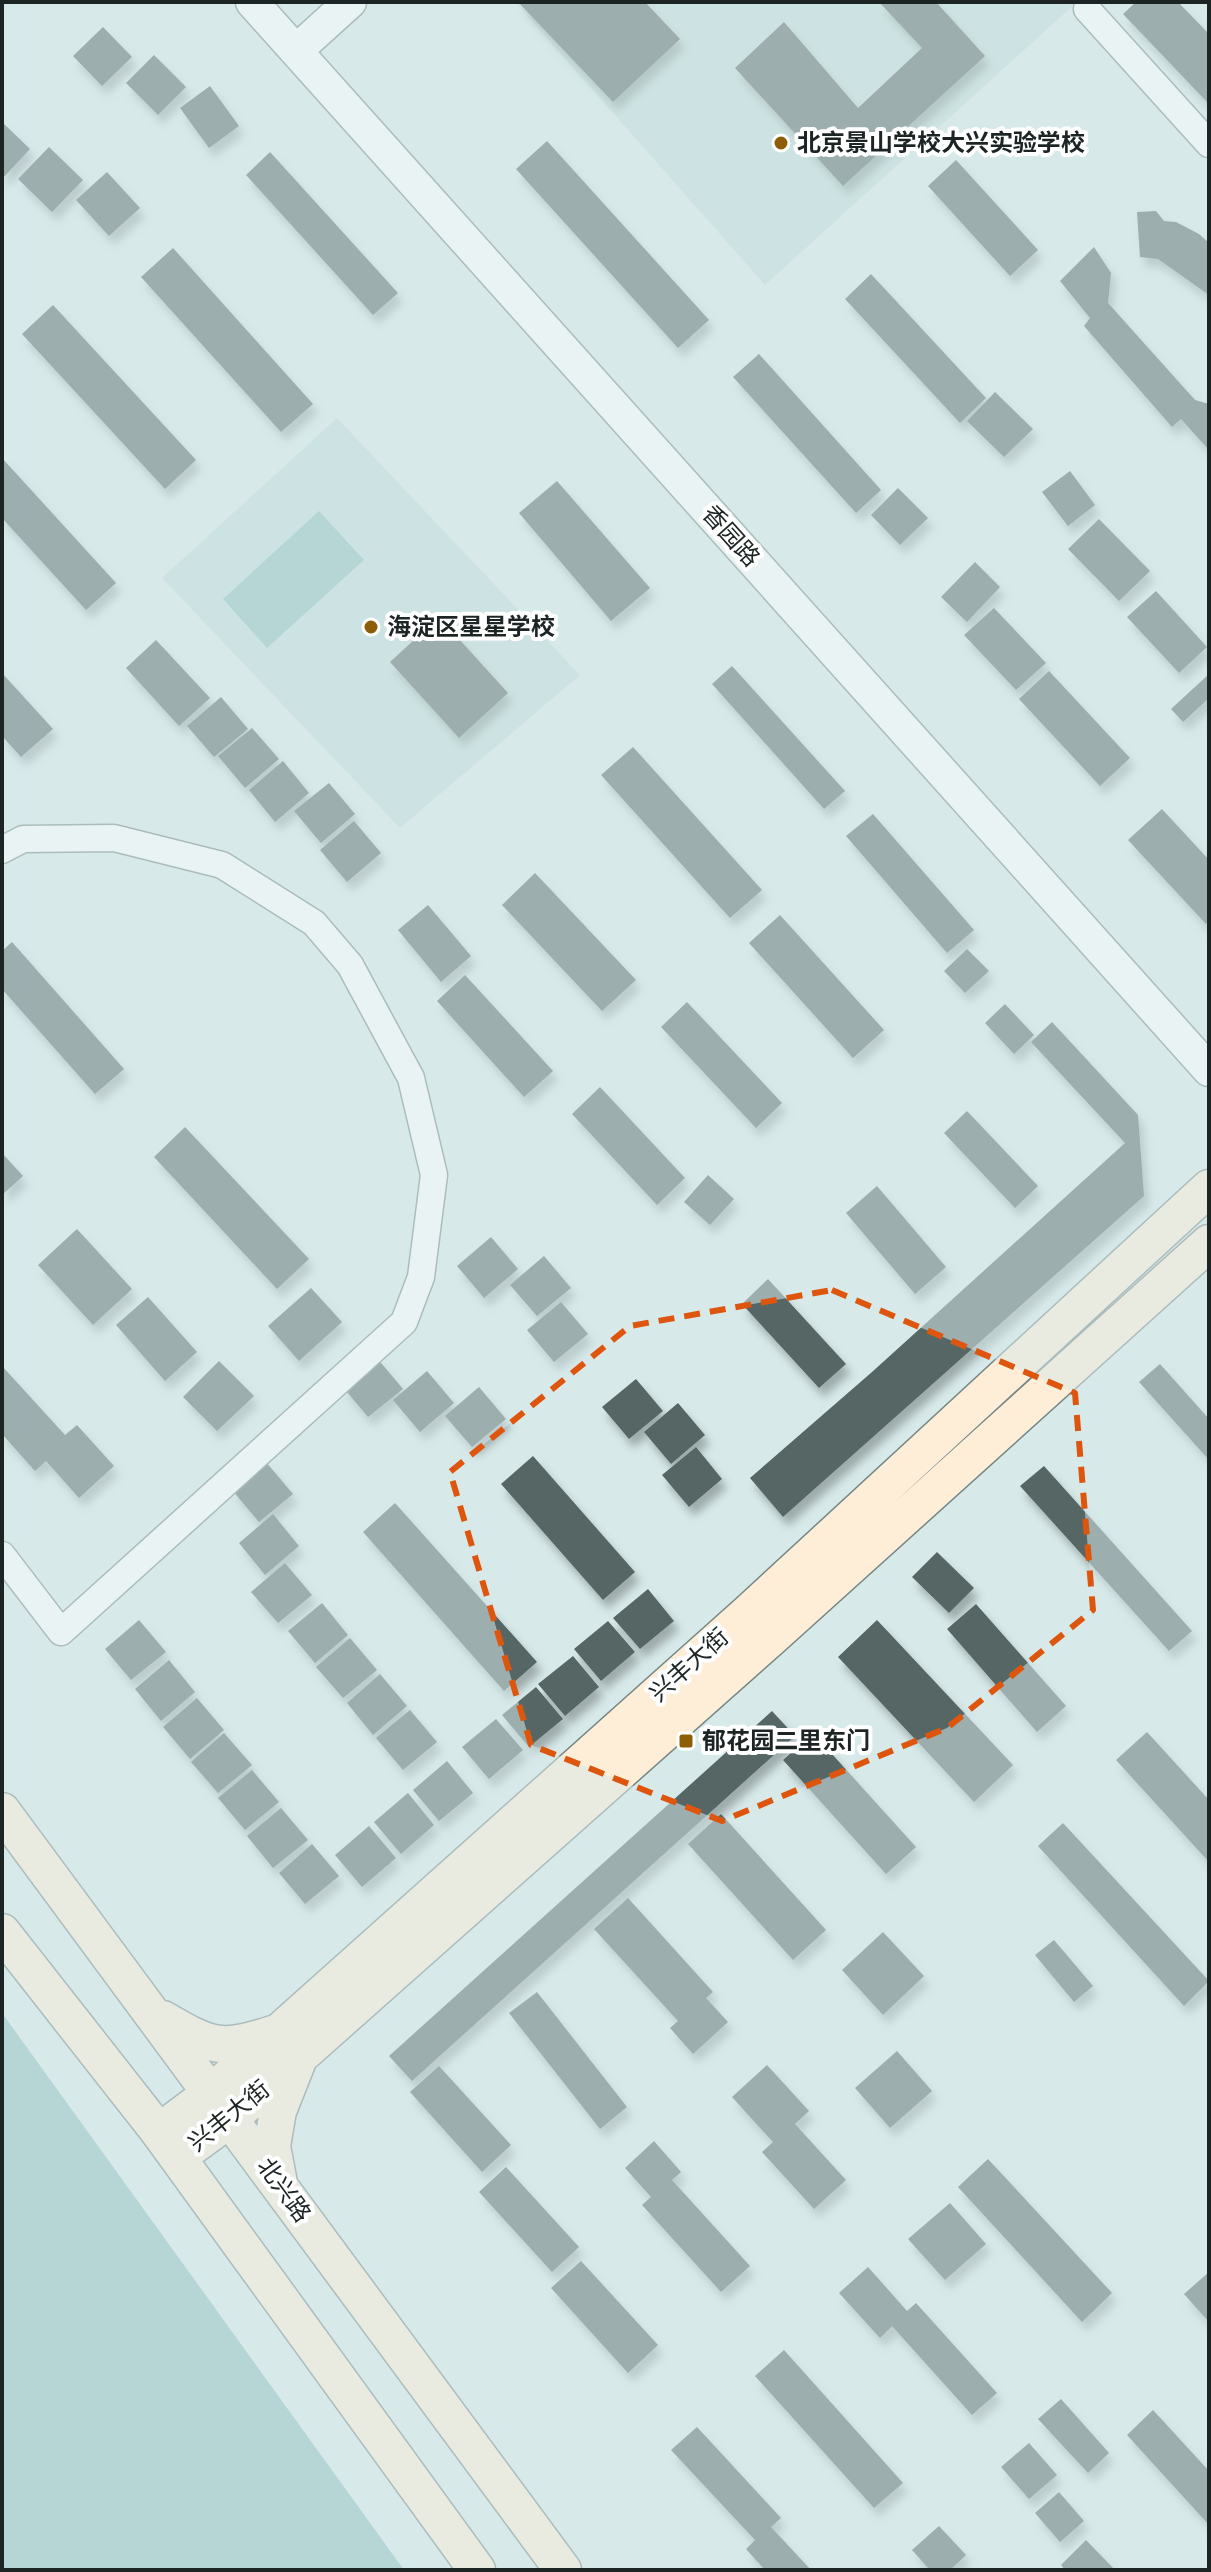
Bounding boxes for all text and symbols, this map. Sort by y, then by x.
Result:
place label: 北京景山学校大兴实验学校 [797,129,1085,157]
marker: 北京景山学校大兴实验学校 [772,134,790,152]
street label: 香园路 [697,500,765,572]
place label: 海淀区星星学校 [387,613,555,641]
marker: 海淀区星星学校 [362,618,380,636]
street label: 兴丰大街 [644,1622,734,1708]
place label: 郁花园二里东门 [702,1727,870,1755]
marker: 郁花园二里东门 [677,1732,695,1750]
street label: 兴丰大街 [183,2075,275,2157]
street label: 北兴路 [252,2153,316,2227]

